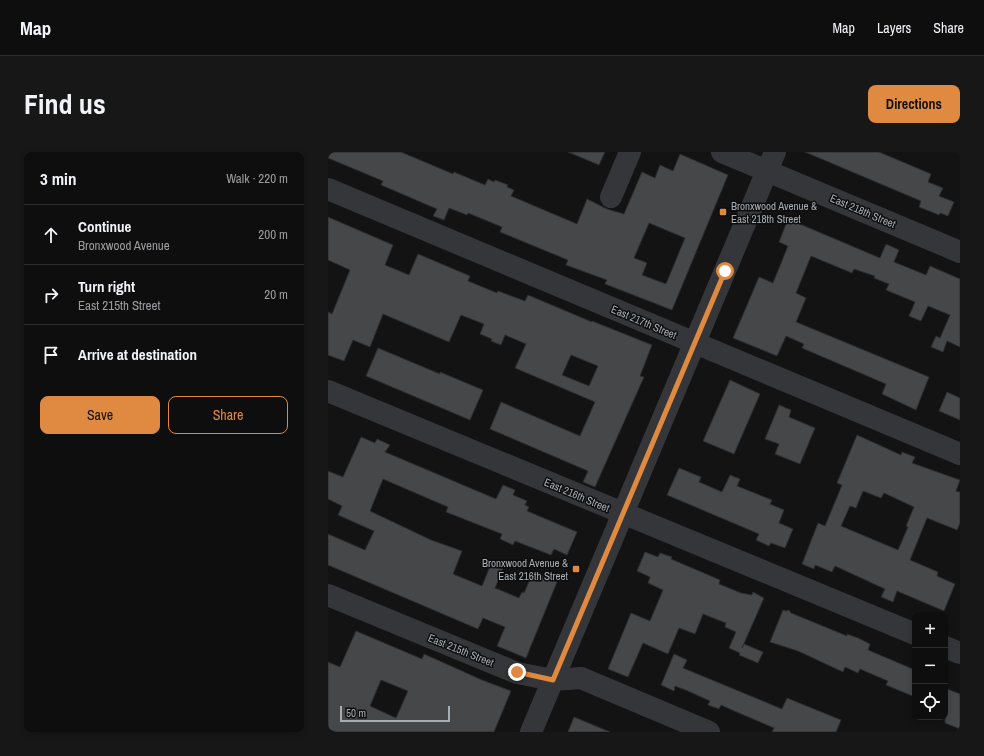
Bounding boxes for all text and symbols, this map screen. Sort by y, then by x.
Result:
text: Map [20,15,51,41]
text: Map [833,19,855,37]
text: Layers [877,19,911,37]
text: Share [933,19,964,37]
text: Find us [24,85,106,123]
button: Directions [868,85,960,123]
text: 3 min [40,167,76,190]
text: Walk · 220 m [226,170,288,187]
street label: East 218th Street [828,191,898,231]
place label: Bronxwood Avenue & East 218th Street [731,199,817,226]
marker: Bronxwood Avenue & East 218th Street [718,207,728,217]
text: Continue [78,216,131,237]
icon: ahead [40,224,62,246]
text: 200 m [258,226,288,243]
text: Bronxwood Avenue [78,237,170,254]
route start [716,262,734,280]
text: Turn right [78,276,135,297]
icon: right [40,284,62,306]
text: 20 m [264,286,288,303]
text: East 215th Street [78,297,160,314]
street label: East 217th Street [609,302,679,342]
icon: arrive [40,344,62,366]
text: Arrive at destination [78,344,197,365]
button: Save [40,396,160,434]
button: Share [168,396,288,434]
street label: East 216th Street [542,475,612,515]
place label: Bronxwood Avenue & East 216th Street [482,556,568,583]
marker: Bronxwood Avenue & East 216th Street [571,564,581,574]
map controls [912,612,948,720]
button: + [912,612,948,648]
street label: East 215th Street [426,630,496,670]
button: − [912,648,948,684]
route end [508,663,526,681]
button: locate [912,684,948,720]
scale bar [340,704,450,723]
text: 50 m [346,706,366,720]

